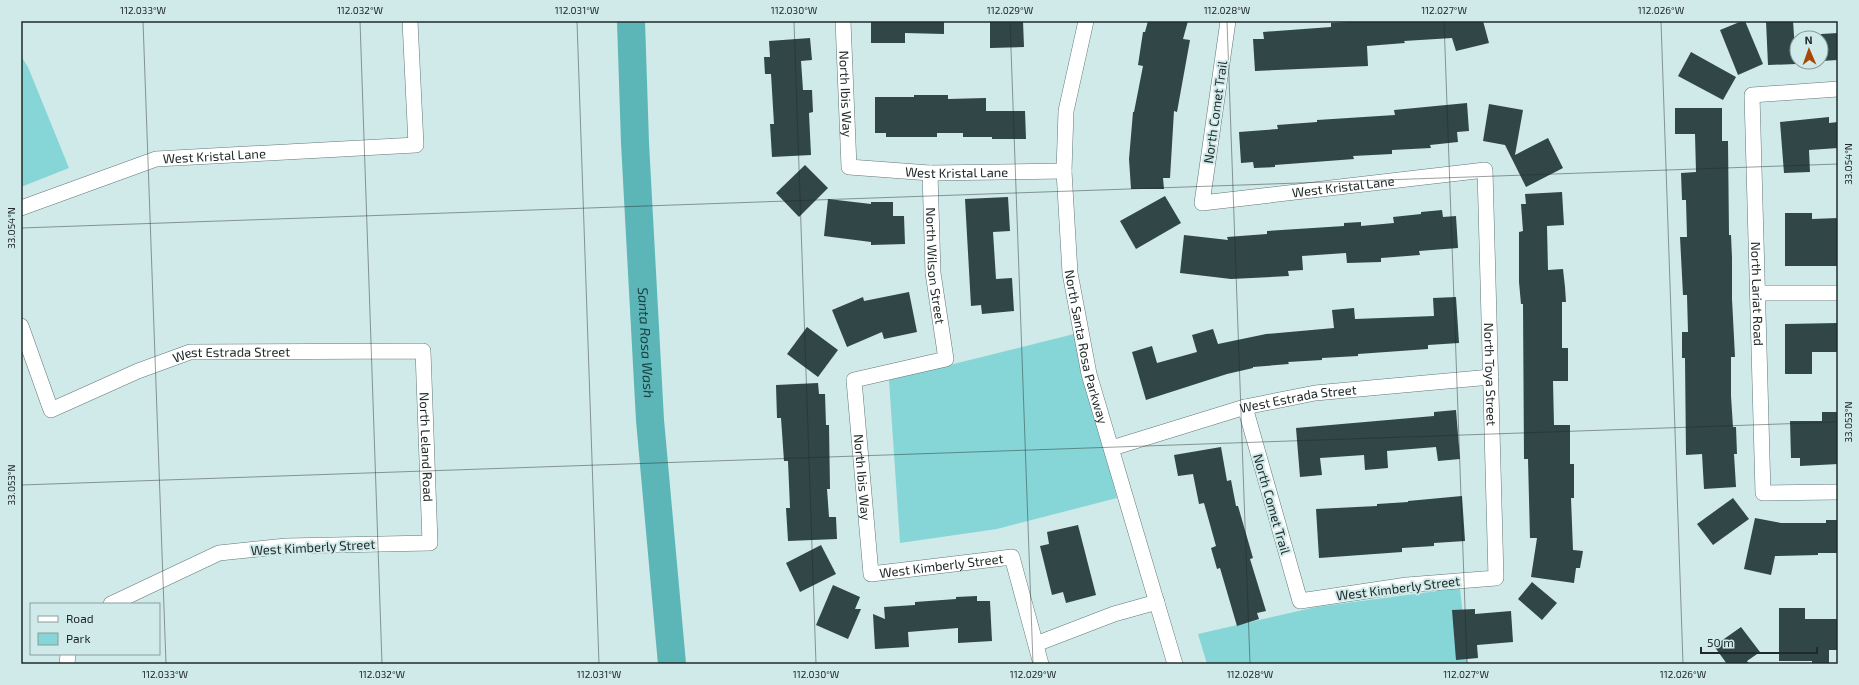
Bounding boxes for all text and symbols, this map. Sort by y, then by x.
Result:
text: 112.033°W [120,4,167,16]
text: 112.032°W [337,4,384,16]
text: 112.031°W [555,4,600,16]
text: 112.030°W [771,4,818,16]
text: 112.029°W [987,4,1034,16]
text: 112.028°W [1204,4,1251,16]
text: 112.027°W [1421,4,1467,16]
text: 112.026°W [1638,4,1685,16]
north arrow [1789,30,1829,70]
text: N [1804,33,1813,46]
street label: North Ibis Way [836,50,856,138]
street label: North Comet Trail [1200,59,1230,164]
text: 33.054°N [1842,143,1854,185]
street label: West Kristal Lane [162,145,266,167]
street label: West Kristal Lane [905,163,1008,181]
street label: West Kristal Lane [1291,173,1395,200]
text: 33.054°N [5,207,17,249]
street label: North Wilson Street [923,207,949,325]
street label: North Lariat Road [1748,241,1767,346]
street label: North Santa Rosa Parkway [1062,268,1111,426]
water label: Santa Rosa Wash [635,287,658,399]
street label: North Toya Street [1481,322,1500,426]
street label: West Estrada Street [170,344,290,366]
street label: West Estrada Street [1238,381,1357,416]
street label: North Leland Road [417,392,436,502]
text: 33.053°N [1842,401,1854,443]
street label: North Ibis Way [851,433,874,521]
street label: North Comet Trail [1250,452,1294,556]
text: 33.053°N [5,464,17,506]
street label: West Kimberly Street [250,536,376,558]
street label: West Kimberly Street [878,550,1004,581]
street label: West Kimberly Street [1335,572,1461,604]
legend [30,603,160,655]
text: Road [66,611,94,625]
scale bar [1701,629,1817,655]
text: Park [66,631,91,645]
text: 50 m [1707,635,1734,649]
text: 112.033°W [142,668,189,680]
text: 112.032°W [359,668,406,680]
text: 112.031°W [577,668,622,680]
text: 112.030°W [793,668,840,680]
text: 112.029°W [1010,668,1057,680]
text: 112.028°W [1227,668,1274,680]
text: 112.027°W [1443,668,1489,680]
text: 112.026°W [1660,668,1707,680]

